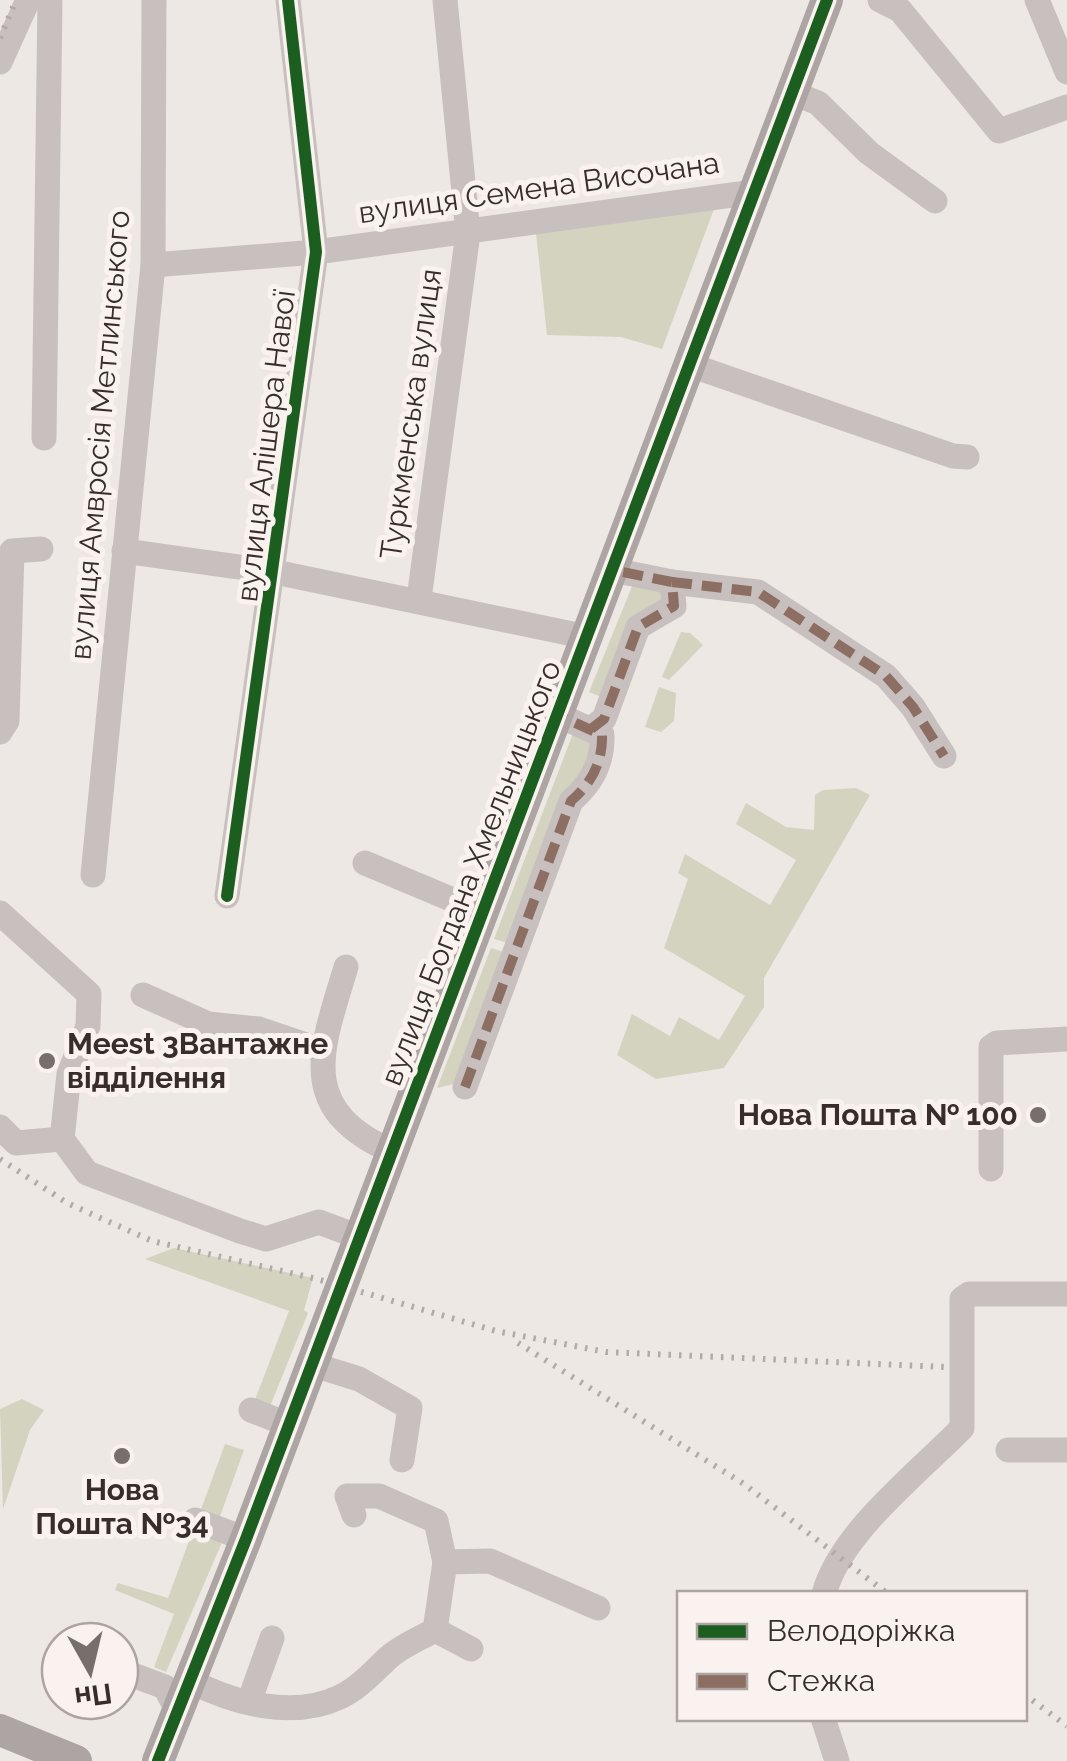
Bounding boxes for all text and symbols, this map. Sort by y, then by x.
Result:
street label: вулиця Семена Височана [356,145,721,230]
street label: вулиця Амвросія Метлинського [62,209,137,661]
street label: Туркменська вулиця [373,266,448,562]
street label: вулиця Алішера Навої [229,288,302,604]
street label: вулиця Богдана Хмельницького [373,656,568,1090]
place label: Meest 3Вантажне відділення [67,1026,328,1095]
marker: Meest 3Вантажне відділення [36,1050,58,1072]
place label: Нова Пошта № 100 [738,1097,1018,1132]
marker: Нова Пошта № 100 [1027,1104,1049,1126]
marker: Нова Пошта №34 [111,1445,133,1467]
place label: Нова Пошта №34 [35,1472,209,1541]
legend [677,1591,1027,1721]
text: Велодоріжка [767,1613,955,1648]
north arrow [40,1621,140,1721]
text: Стежка [767,1663,875,1698]
text: Пн [73,1676,114,1714]

